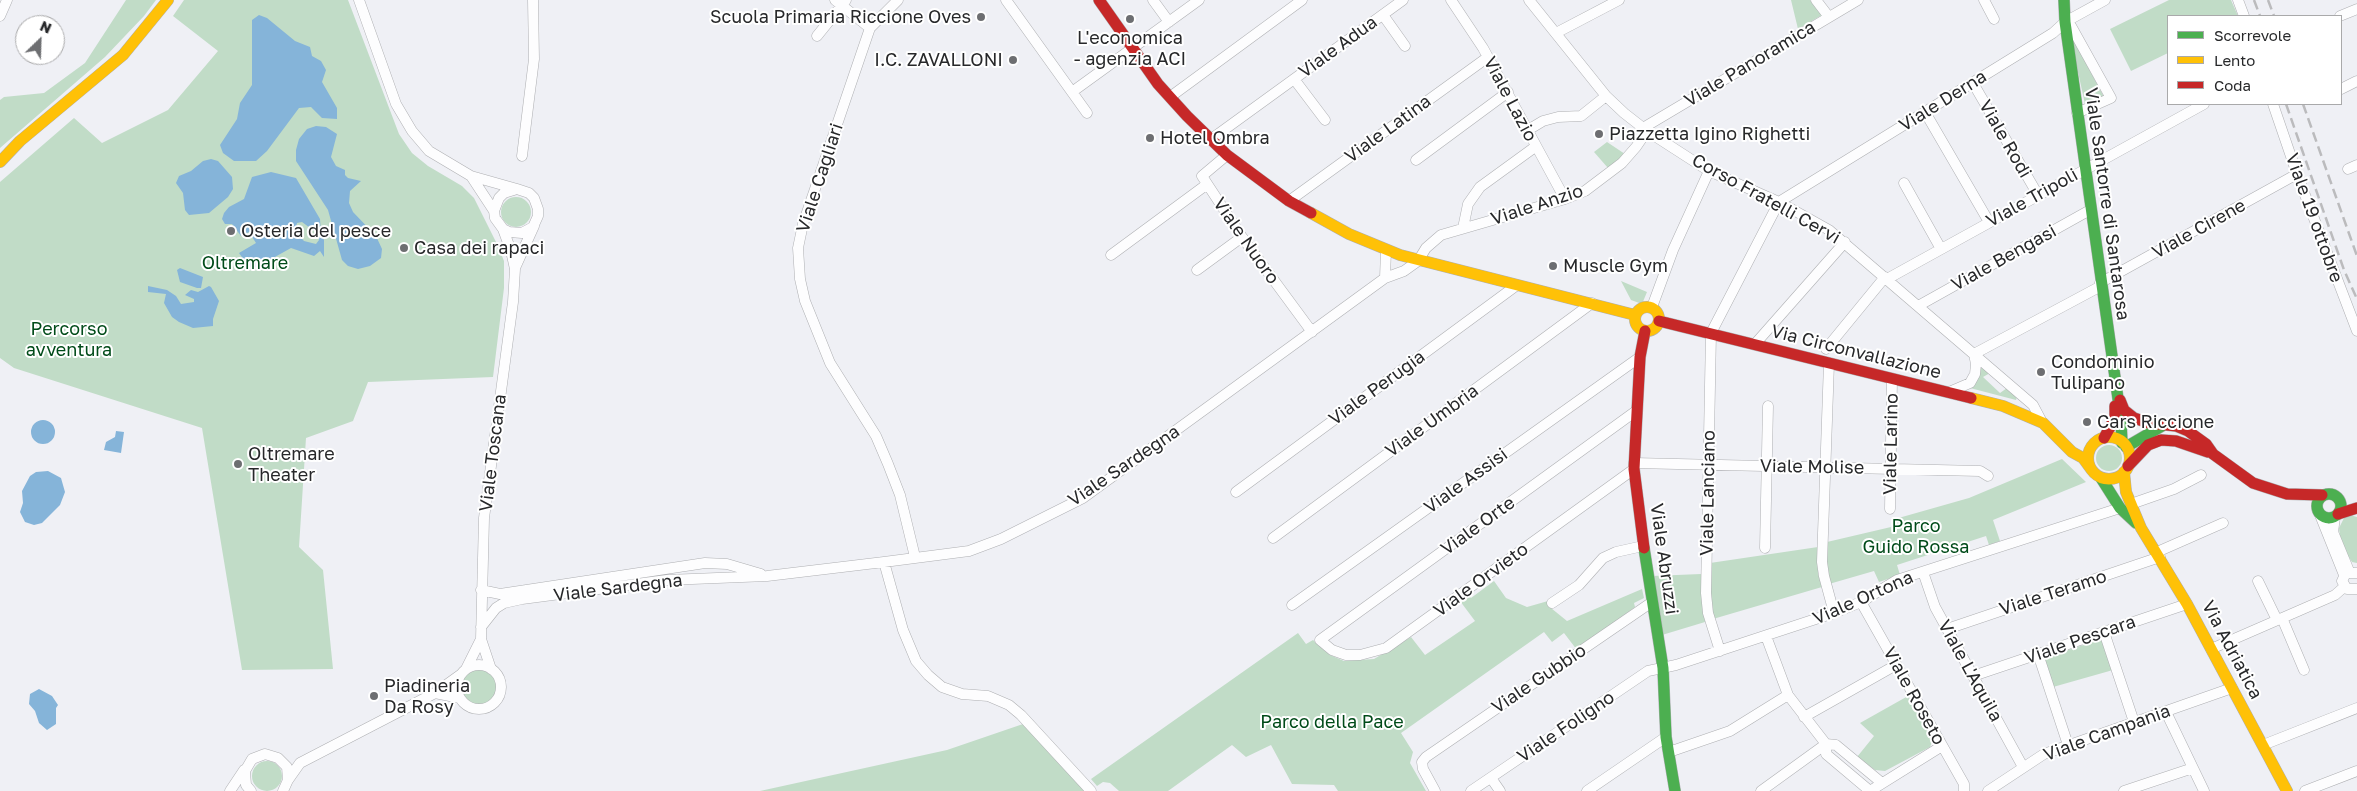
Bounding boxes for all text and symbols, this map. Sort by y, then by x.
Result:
place label: Scuola Primaria Riccione Oves [710,6,971,28]
marker: Scuola Primaria Riccione Oves [975,11,987,23]
street label: Viale Adua [1295,11,1381,83]
marker: L'economica - agenzia ACI [1124,13,1136,25]
north arrow [15,15,65,65]
legend [2167,15,2342,105]
street label: Viale Panoramica [1681,16,1819,112]
text: N [38,17,54,37]
text: Scorrevole [2214,26,2291,44]
place label: L'economica - agenzia ACI [1074,27,1186,70]
place label: I.C. ZAVALLONI [874,49,1003,71]
text: Lento [2214,51,2255,69]
street label: Viale Lazio [1479,53,1541,145]
marker: I.C. ZAVALLONI [1007,54,1019,66]
street label: Viale Derna [1895,66,1991,136]
text: Coda [2214,76,2251,94]
street label: Viale Santorre di Santarosa [2080,86,2134,322]
street label: Viale Latina [1341,91,1435,167]
street label: Viale Rodi [1974,96,2036,182]
street label: Viale Cagliari [792,121,848,235]
place label: Piazzetta Igino Righetti [1609,123,1810,145]
place label: Hotel Ombra [1160,127,1270,149]
marker: Piazzetta Igino Righetti [1593,128,1605,140]
marker: Hotel Ombra [1144,132,1156,144]
street label: Corso Fratelli Cervi [1688,149,1844,249]
street label: Viale 19 ottobre [2281,150,2347,286]
street label: Viale Tripoli [1982,164,2082,232]
street label: Viale Anzio [1488,180,1586,230]
street label: Viale Nuoro [1208,194,1284,288]
street label: Viale Cirene [2149,194,2249,264]
place label: Osteria del pesce [241,220,391,242]
street label: Viale Bengasi [1948,220,2060,296]
marker: Osteria del pesce [225,225,237,237]
place label: Casa dei rapaci [414,237,544,259]
marker: Casa dei rapaci [398,242,410,254]
park label: Oltremare [202,252,288,274]
place label: Muscle Gym [1563,255,1668,277]
marker: Muscle Gym [1547,260,1559,272]
park label: Percorso avventura [26,318,112,360]
street label: Via Circonvallazione [1769,320,1943,384]
street label: Viale Perugia [1325,346,1429,430]
place label: Condominio Tulipano [2051,351,2154,394]
marker: Condominio Tulipano [2035,366,2047,378]
street label: Viale Umbria [1381,380,1483,462]
street label: Viale Toscana [475,393,511,513]
street label: Viale Larino [1879,393,1903,495]
place label: Cars Riccione [2097,411,2214,433]
marker: Cars Riccione [2081,416,2093,428]
street label: Viale Sardegna [1064,421,1184,511]
street label: Viale Lanciano [1696,430,1720,556]
place label: Oltremare Theater [248,443,335,486]
street label: Viale Assisi [1420,444,1512,518]
street label: Viale Molise [1760,455,1864,479]
marker: Oltremare Theater [232,458,244,470]
street label: Viale Orte [1437,492,1519,560]
street label: Viale Abruzzi [1646,502,1682,616]
park label: Parco Guido Rossa [1863,515,1969,558]
street label: Viale Orvieto [1429,538,1533,622]
street label: Viale Ortona [1809,566,1917,630]
street label: Viale Teramo [1997,566,2109,620]
street label: Viale Sardegna [552,569,684,607]
street label: Via Adriatica [2197,597,2267,703]
street label: Viale Pescara [2022,611,2138,669]
street label: Viale L'Aquila [1933,616,2007,726]
street label: Viale Gubbio [1488,640,1590,718]
street label: Viale Roseto [1878,643,1950,749]
place label: Piadineria Da Rosy [384,675,470,718]
street label: Viale Foligno [1513,687,1619,767]
marker: Piadineria Da Rosy [368,690,380,702]
street label: Viale Campania [2041,700,2173,766]
park label: Parco della Pace [1260,711,1404,733]

